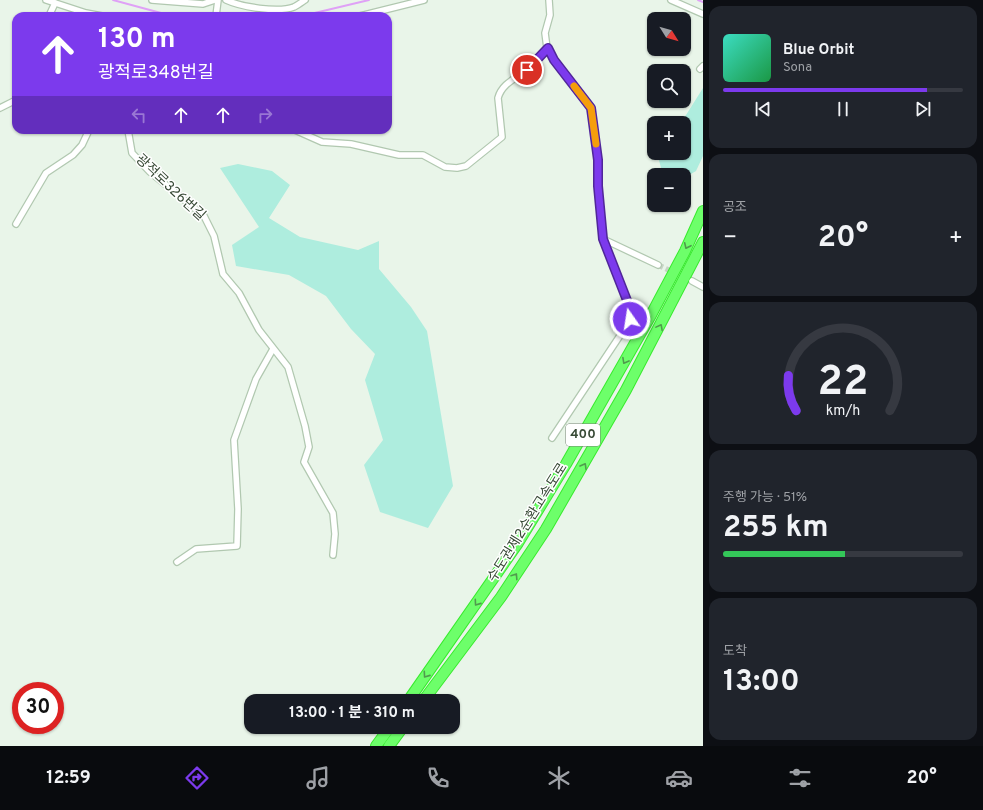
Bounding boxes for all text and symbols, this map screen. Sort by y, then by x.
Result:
north arrow [647,12,691,56]
map controls [647,12,691,212]
text: 130 m [98,22,176,58]
icon: ahead [32,28,84,80]
text: Blue Orbit [783,41,854,60]
pin [510,53,544,87]
icon: arrive [516,59,538,81]
text: Sona [783,60,812,76]
text: 광적로348번길 [98,62,214,85]
button: search [647,64,691,108]
icon: previous [752,98,774,120]
icon: pause [832,98,854,120]
icon: next [912,98,934,120]
icon: left [128,104,150,126]
icon: ahead [170,104,192,126]
icon: ahead [212,104,234,126]
icon: right [254,104,276,126]
button: + [647,116,691,160]
street label: 광적로326번길 [131,151,209,225]
button: − [647,168,691,212]
text: 공조 [723,200,747,216]
text: 20° [818,220,868,257]
text: − [723,225,737,252]
text: + [949,225,963,252]
one-way arrow [684,242,692,250]
position arrow [609,298,651,340]
one-way arrow [655,324,662,331]
one-way arrow [622,356,630,364]
text: 22 [818,357,868,410]
text: km/h [826,402,860,420]
road number: 400 [566,424,600,446]
street label: 수도권제2순환고속도로 [484,460,572,586]
one-way arrow [579,463,586,470]
text: 주행 가능 · 51% [723,490,807,506]
text: 255 km [723,510,829,547]
one-way arrow [510,573,518,580]
one-way arrow [474,599,482,606]
text: 도착 [723,644,747,660]
text: 13:00 [723,664,800,701]
one-way arrow [423,671,431,678]
speed limit sign: 30 [12,682,64,734]
text: 13:00 · 1 분 · 310 m [289,704,415,723]
icon: directions [183,764,211,792]
icon: music [304,764,332,792]
icon: phone [424,764,452,792]
icon: climate [545,764,573,792]
icon: car [665,764,693,792]
icon: filters [786,764,814,792]
text: 12:59 [46,767,91,790]
text: 20° [906,767,937,790]

